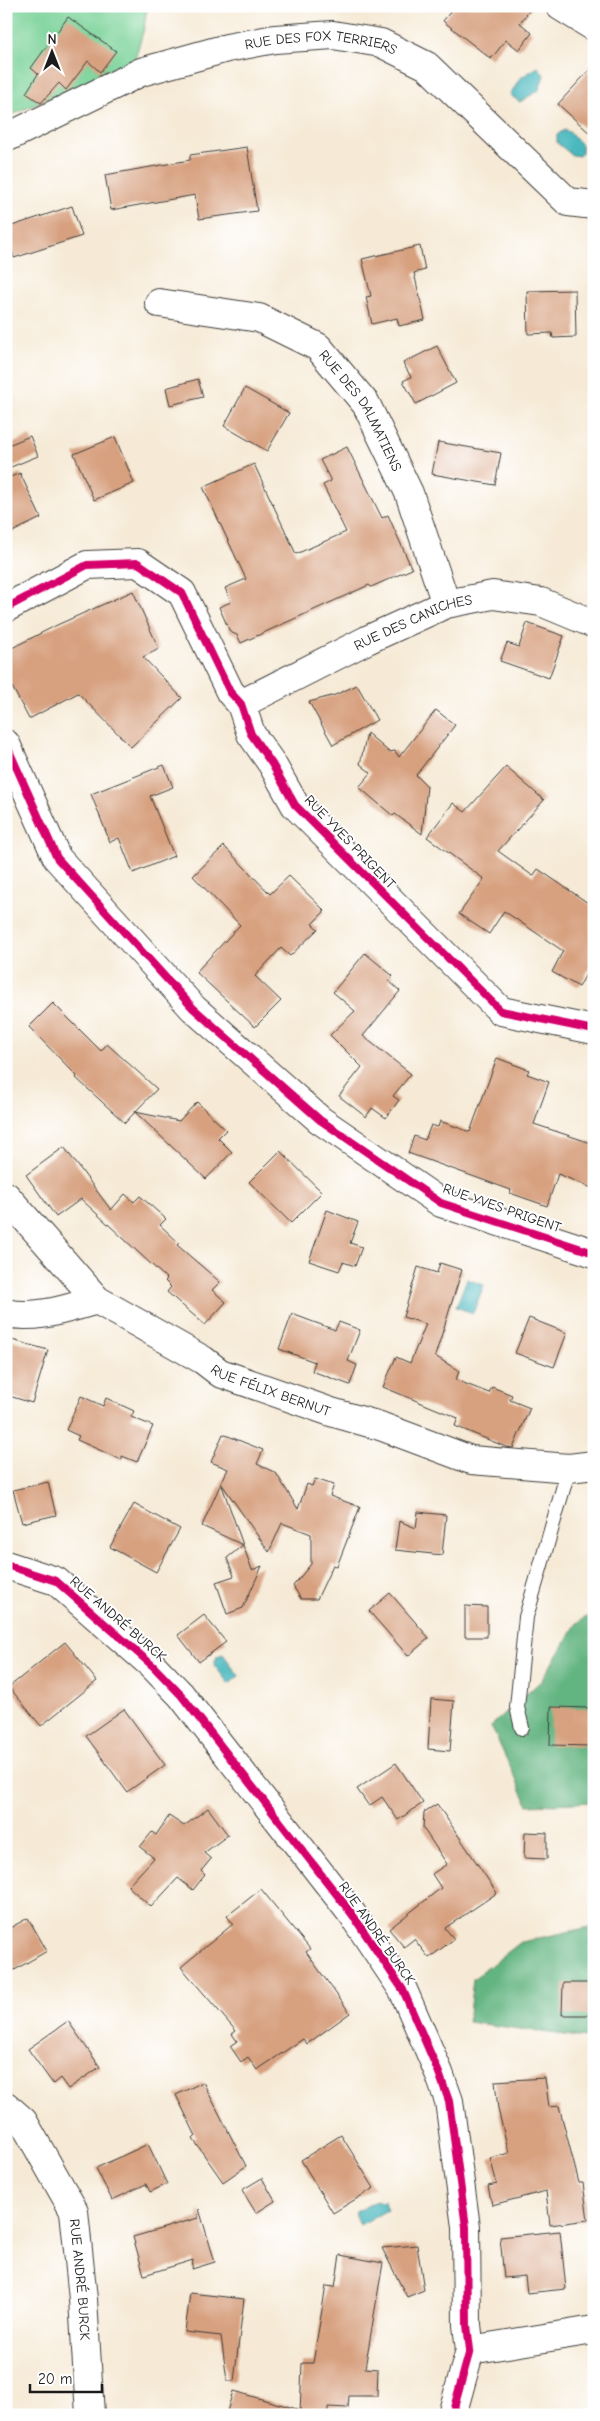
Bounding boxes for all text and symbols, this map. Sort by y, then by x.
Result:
street label: RUE DES FOX TERRIERS [243,26,400,58]
north arrow [28,28,78,78]
text: N [47,31,57,48]
street label: RUE DES DALMATIENS [315,346,406,474]
street label: RUE DES CANICHES [351,591,474,654]
street label: RUE YVES PRIGENT [301,791,400,893]
street label: RUE YVES PRIGENT [441,1180,564,1236]
street label: RUE FÉLIX BERNUT [207,1360,334,1420]
street label: RUE ANDRÉ BURCK [66,1573,170,1665]
street label: RUE ANDRÉ BURCK [335,1878,419,1988]
street label: RUE ANDRÉ BURCK [66,2218,94,2341]
scale bar [30,2361,102,2393]
text: 20 m [38,2370,72,2388]

